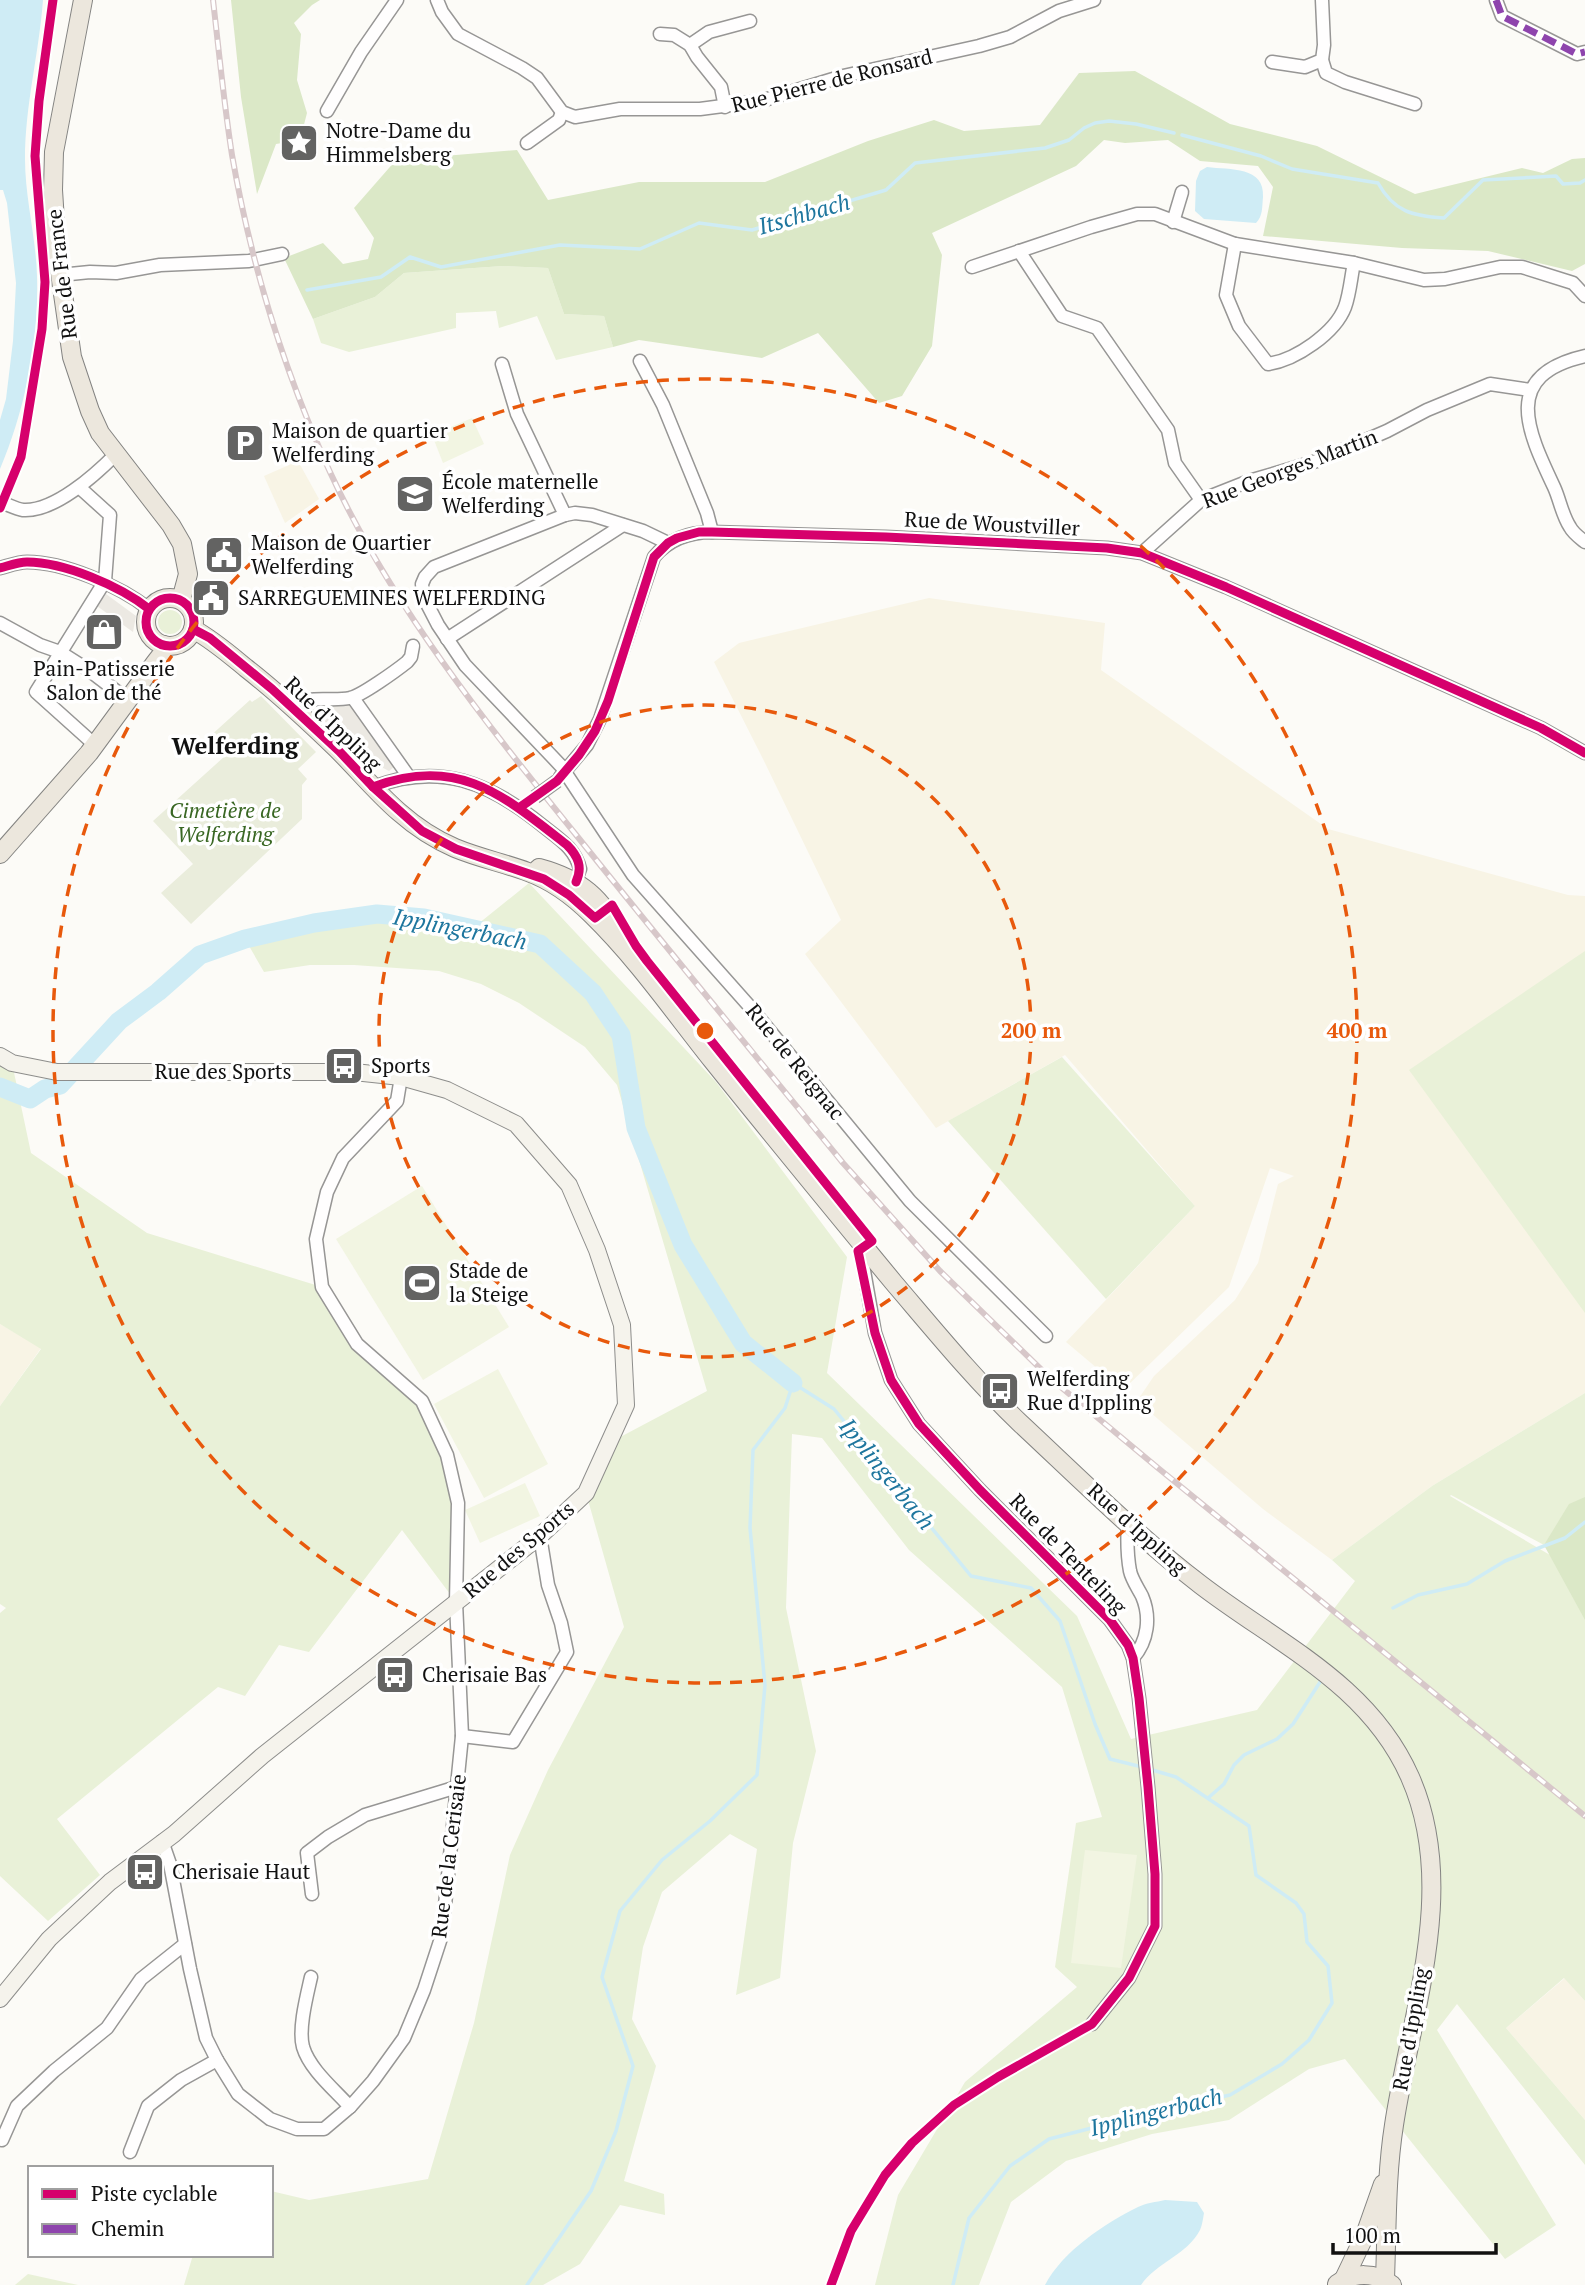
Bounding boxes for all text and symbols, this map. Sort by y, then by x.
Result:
street label: Rue Pierre de Ronsard [728,41,935,119]
place label: Notre-Dame du Himmelsberg [326,116,471,168]
place icon: Notre-Dame du Himmelsberg [278,122,320,164]
water label: Itschbach [753,186,853,242]
street label: Rue de France [39,207,83,341]
place label: Maison de quartier Welferding [272,416,448,468]
parking icon: Maison de quartier Welferding [224,422,266,464]
street label: Rue Georges Martin [1198,422,1382,514]
place label: École maternelle Welferding [442,467,599,519]
school or university icon: École maternelle Welferding [394,473,436,515]
street label: Rue de Woustviller [904,504,1080,542]
place label: Maison de Quartier Welferding [251,528,431,580]
public building icon: Maison de Quartier Welferding [203,534,245,576]
public building icon: SARREGUEMINES WELFERDING [190,577,232,619]
place label: SARREGUEMINES WELFERDING [238,583,546,611]
shop icon: Pain-Patisserie Salon de thé [83,611,125,653]
place label: Pain-Patisserie Salon de thé [33,654,175,706]
street label: Rue d'Ippling [279,670,389,777]
district label: Welferding [172,729,299,761]
park label: Cimetière de Welferding [169,796,281,848]
water label: Ipplingerbach [390,900,530,957]
street label: Rue de Reignac [740,997,851,1125]
text: 200 m [1001,1016,1062,1044]
text: 400 m [1327,1016,1388,1044]
centre of rings [693,1019,717,1043]
bus stop icon: Sports [323,1045,365,1087]
place label: Sports [371,1051,431,1079]
street label: Rue des Sports [154,1057,292,1085]
place label: Stade de la Steige [449,1256,529,1308]
sports icon: Stade de la Steige [401,1262,443,1304]
place label: Welferding Rue d'Ippling [1027,1364,1153,1416]
bus stop icon: Welferding Rue d'Ippling [979,1370,1021,1412]
water label: Ipplingerbach [832,1410,942,1536]
street label: Rue d'Ippling [1082,1476,1194,1581]
street label: Rue de Tenteling [1004,1487,1134,1620]
street label: Rue des Sports [457,1494,580,1604]
bus stop icon: Cherisaie Bas [374,1654,416,1696]
place label: Cherisaie Bas [422,1660,547,1688]
street label: Rue de la Cerisaie [424,1772,472,1939]
bus stop icon: Cherisaie Haut [124,1851,166,1893]
place label: Cherisaie Haut [172,1857,310,1885]
street label: Rue d'Ippling [1385,1964,1435,2093]
water label: Ipplingerbach [1085,2080,1225,2143]
legend [28,2166,273,2257]
text: Piste cyclable [91,2179,217,2207]
scale bar [1333,2212,1496,2256]
text: Chemin [91,2214,165,2242]
text: 100 m [1344,2221,1401,2249]

